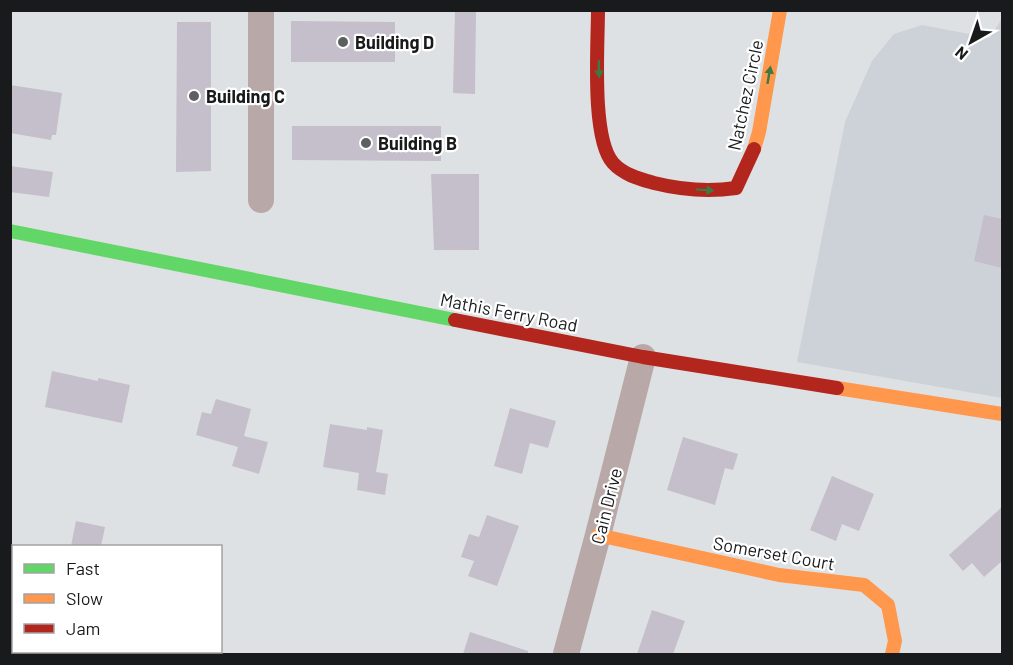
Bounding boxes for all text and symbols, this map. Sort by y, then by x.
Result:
north arrow [941,12,1001,72]
place label: Building D [355,31,434,53]
marker: Building D [336,35,350,49]
street label: Natchez Circle [723,38,767,152]
text: N [951,43,971,65]
one-way arrow [594,59,604,78]
one-way arrow [765,65,774,84]
place label: Building C [206,85,285,107]
marker: Building C [187,89,201,103]
place label: Building B [378,132,457,154]
marker: Building B [359,136,373,150]
one-way arrow [696,186,715,195]
street label: Mathis Ferry Road [438,288,580,336]
street label: Cain Drive [586,465,626,547]
street label: Somerset Court [711,531,837,575]
legend [12,545,222,653]
text: Fast [66,557,100,579]
text: Slow [66,587,103,609]
text: Jam [66,617,100,639]

